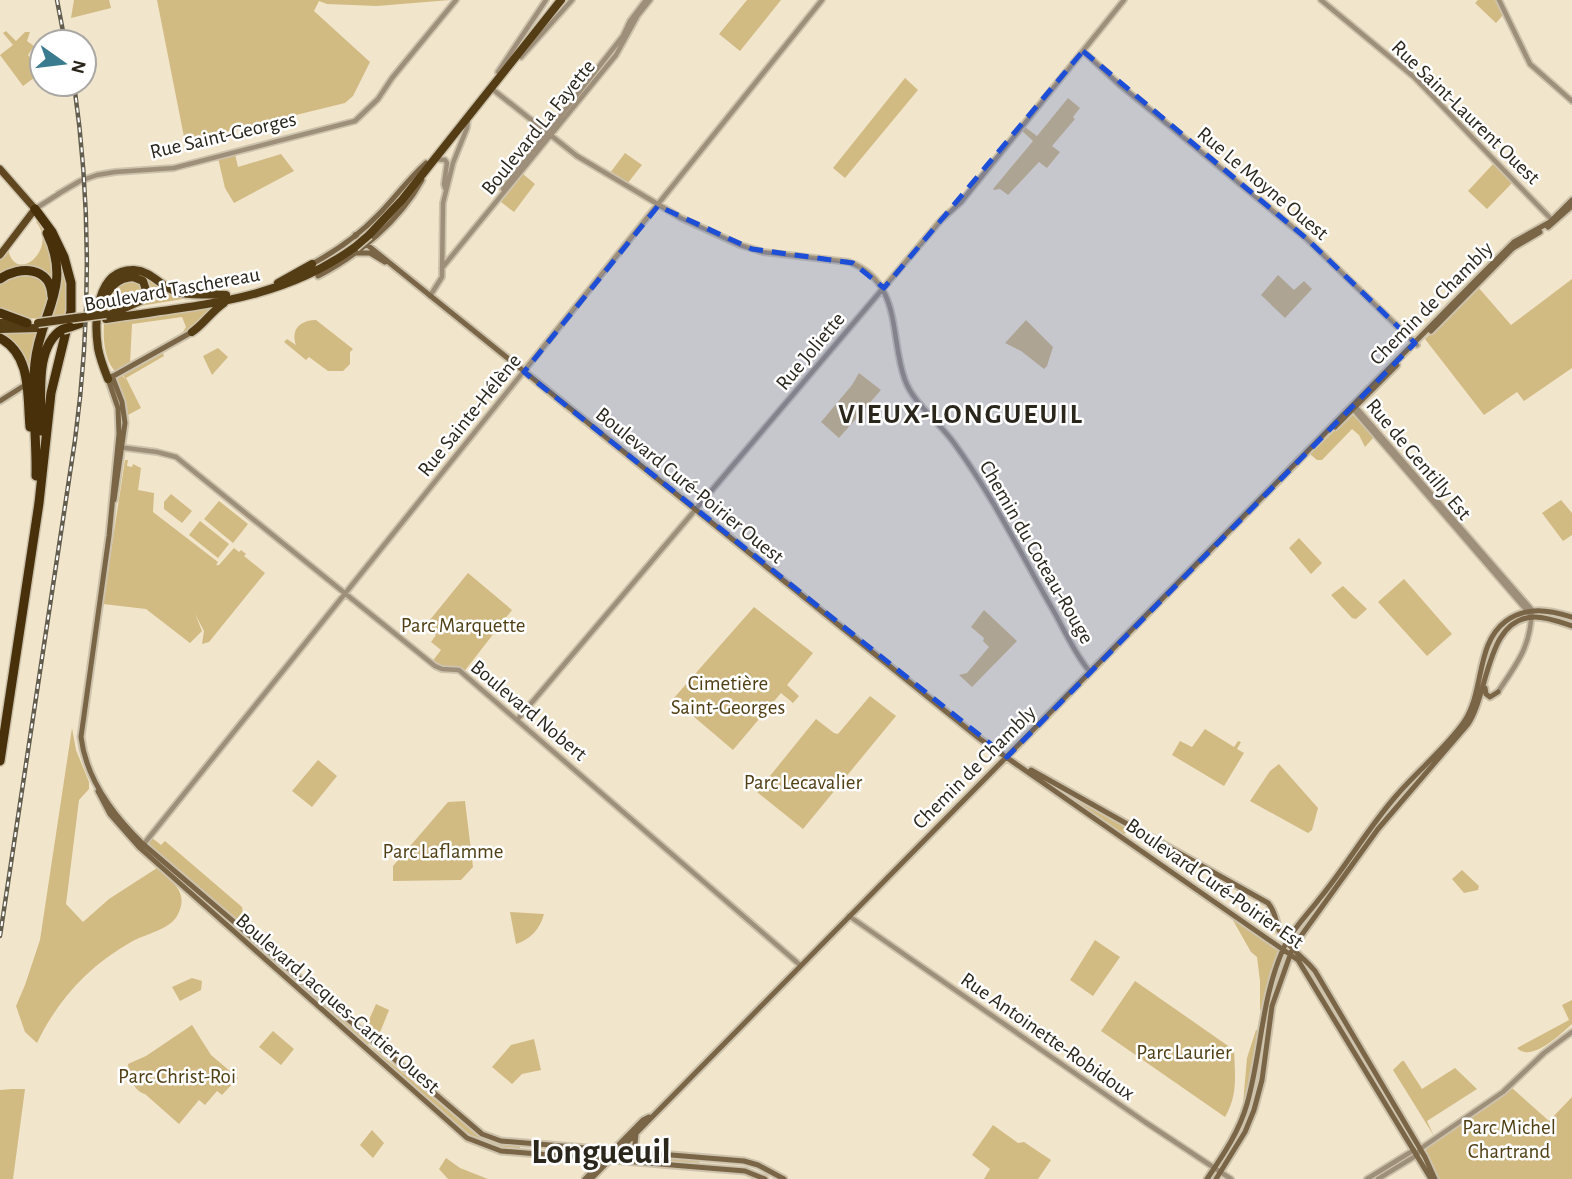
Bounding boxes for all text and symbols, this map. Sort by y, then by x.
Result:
north arrow [28,28,98,98]
street label: Rue Saint-Laurent Ouest [1388,36,1544,189]
street label: Boulevard La Fayette [478,56,599,199]
text: N [67,58,89,75]
street label: Rue Saint-Georges [148,108,298,163]
street label: Rue Le Moyne Ouest [1193,123,1332,244]
street label: Chemin de Chambly [1366,238,1497,369]
street label: Boulevard Taschereau [83,264,262,315]
street label: Rue Joliette [772,308,849,394]
street label: Rue Sainte-Hélène [414,350,525,481]
street label: Rue de Gentilly Est [1362,395,1475,524]
district label: VIEUX-LONGUEUIL [838,401,1084,429]
street label: Boulevard Curé-Poirier Ouest [592,403,788,568]
street label: Chemin du Coteau-Rouge [976,457,1098,647]
park label: Parc Marquette [401,615,525,636]
street label: Boulevard Nobert [467,656,591,765]
park label: Cimetière Saint-Georges [671,673,785,718]
street label: Chemin de Chambly [909,702,1040,833]
park label: Parc Lecavalier [744,772,863,793]
street label: Boulevard Curé-Poirier Est [1122,814,1308,953]
park label: Parc Laflamme [383,841,503,862]
street label: Boulevard Jacques-Cartier Ouest [232,909,444,1098]
street label: Rue Antoinette-Robidoux [957,968,1138,1104]
park label: Parc Laurier [1136,1042,1232,1063]
park label: Parc Christ-Roi [118,1066,236,1087]
park label: Parc Michel Chartrand [1462,1117,1556,1162]
district label: Longueuil [531,1135,671,1170]

